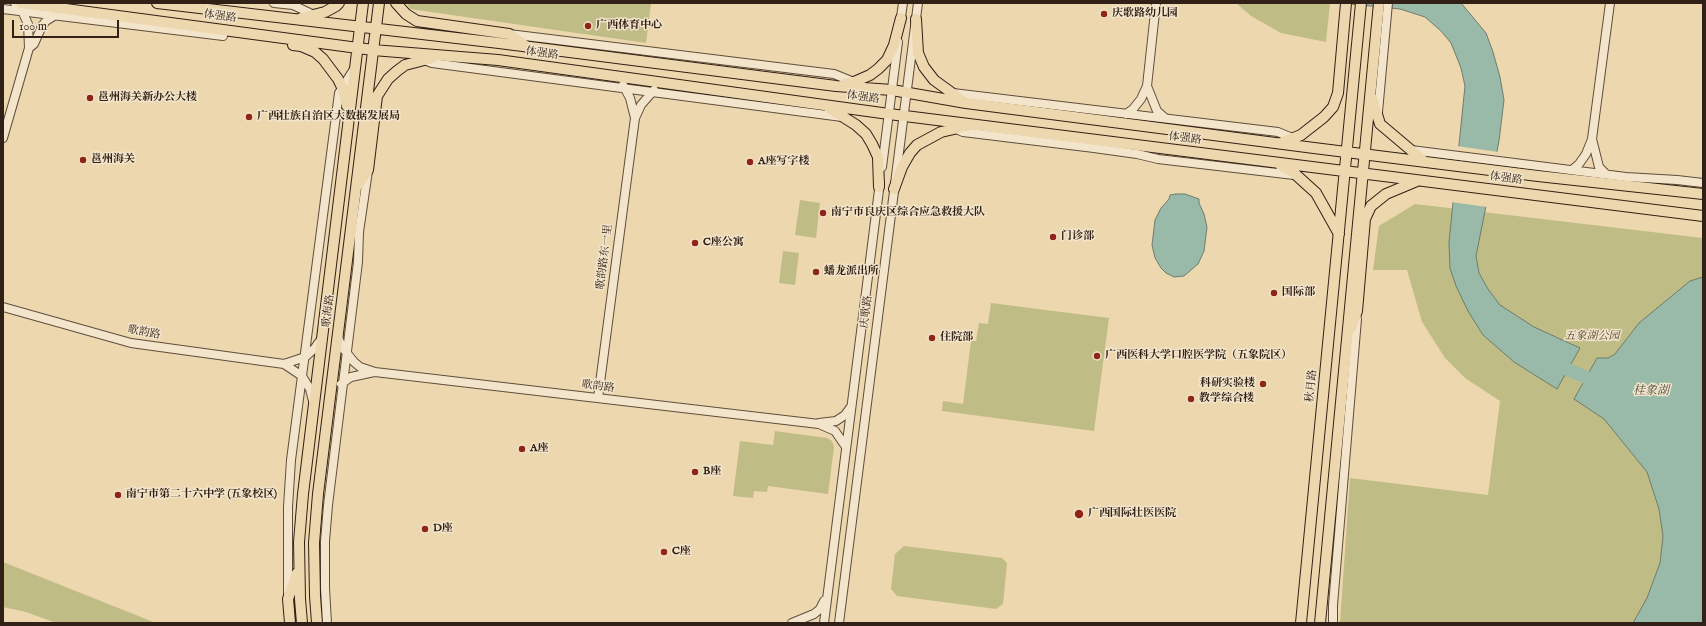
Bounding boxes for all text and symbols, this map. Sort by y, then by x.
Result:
place label: 庆歌路幼儿园 [1112,7,1178,21]
street label: 体强路 [203,8,237,26]
marker: 庆歌路幼儿园 [1099,9,1109,19]
scale bar [14,12,121,38]
text: 100 m [19,19,47,34]
place label: 广西体育中心 [596,19,662,33]
marker: 广西体育中心 [583,21,593,31]
street label: 体强路 [525,45,559,63]
street label: 体强路 [846,89,880,107]
place label: 邕州海关新办公大楼 [98,91,197,105]
marker: 邕州海关新办公大楼 [85,93,95,103]
place label: 广西壮族自治区大数据发展局 [257,110,400,124]
marker: 广西壮族自治区大数据发展局 [244,112,254,122]
street label: 体强路 [1168,130,1202,148]
place label: 邕州海关 [91,153,135,167]
marker: 邕州海关 [78,155,88,165]
place label: A座写字楼 [758,155,809,169]
marker: A座写字楼 [745,157,755,167]
street label: 体强路 [1489,170,1523,188]
place label: 南宁市良庆区综合应急救援大队 [831,206,985,220]
marker: 南宁市良庆区综合应急救援大队 [818,208,828,218]
street label: 歌韵路东一里 [594,223,616,291]
place label: 门诊部 [1061,230,1094,244]
marker: 门诊部 [1048,232,1058,242]
place label: C座公寓 [703,236,744,250]
marker: C座公寓 [690,238,700,248]
place label: 蟠龙派出所 [824,265,879,279]
marker: 蟠龙派出所 [811,267,821,277]
place label: 国际部 [1282,286,1315,300]
marker: 国际部 [1269,288,1279,298]
street label: 歌海路 [320,294,338,328]
street label: 庆歌路 [858,295,876,329]
street label: 歌韵路 [127,324,161,342]
park label: 五象湖公园 [1565,330,1619,344]
place label: 住院部 [940,331,973,345]
marker: 住院部 [927,333,937,343]
place label: 广西医科大学口腔医学院（五象院区） [1105,349,1292,363]
marker: 广西医科大学口腔医学院（五象院区） [1092,351,1102,361]
street label: 秋月路 [1304,369,1320,403]
place label: 科研实验楼 [1200,377,1255,391]
street label: 歌韵路 [581,378,615,396]
marker: 科研实验楼 [1258,379,1268,389]
water label: 桂象湖 [1633,385,1669,399]
place label: 教学综合楼 [1199,392,1254,406]
marker: 教学综合楼 [1186,394,1196,404]
place label: A座 [530,442,548,456]
marker: A座 [517,444,527,454]
place label: B座 [703,465,721,479]
marker: B座 [690,467,700,477]
place label: 南宁市第二十六中学 (五象校区) [126,488,277,502]
marker: 南宁市第二十六中学 (五象校区) [113,490,123,500]
place label: 广西国际壮医医院 [1088,507,1176,521]
marker: 广西国际壮医医院 [1073,508,1085,520]
place label: D座 [433,522,453,536]
marker: D座 [420,524,430,534]
place label: C座 [672,545,691,559]
marker: C座 [659,547,669,557]

